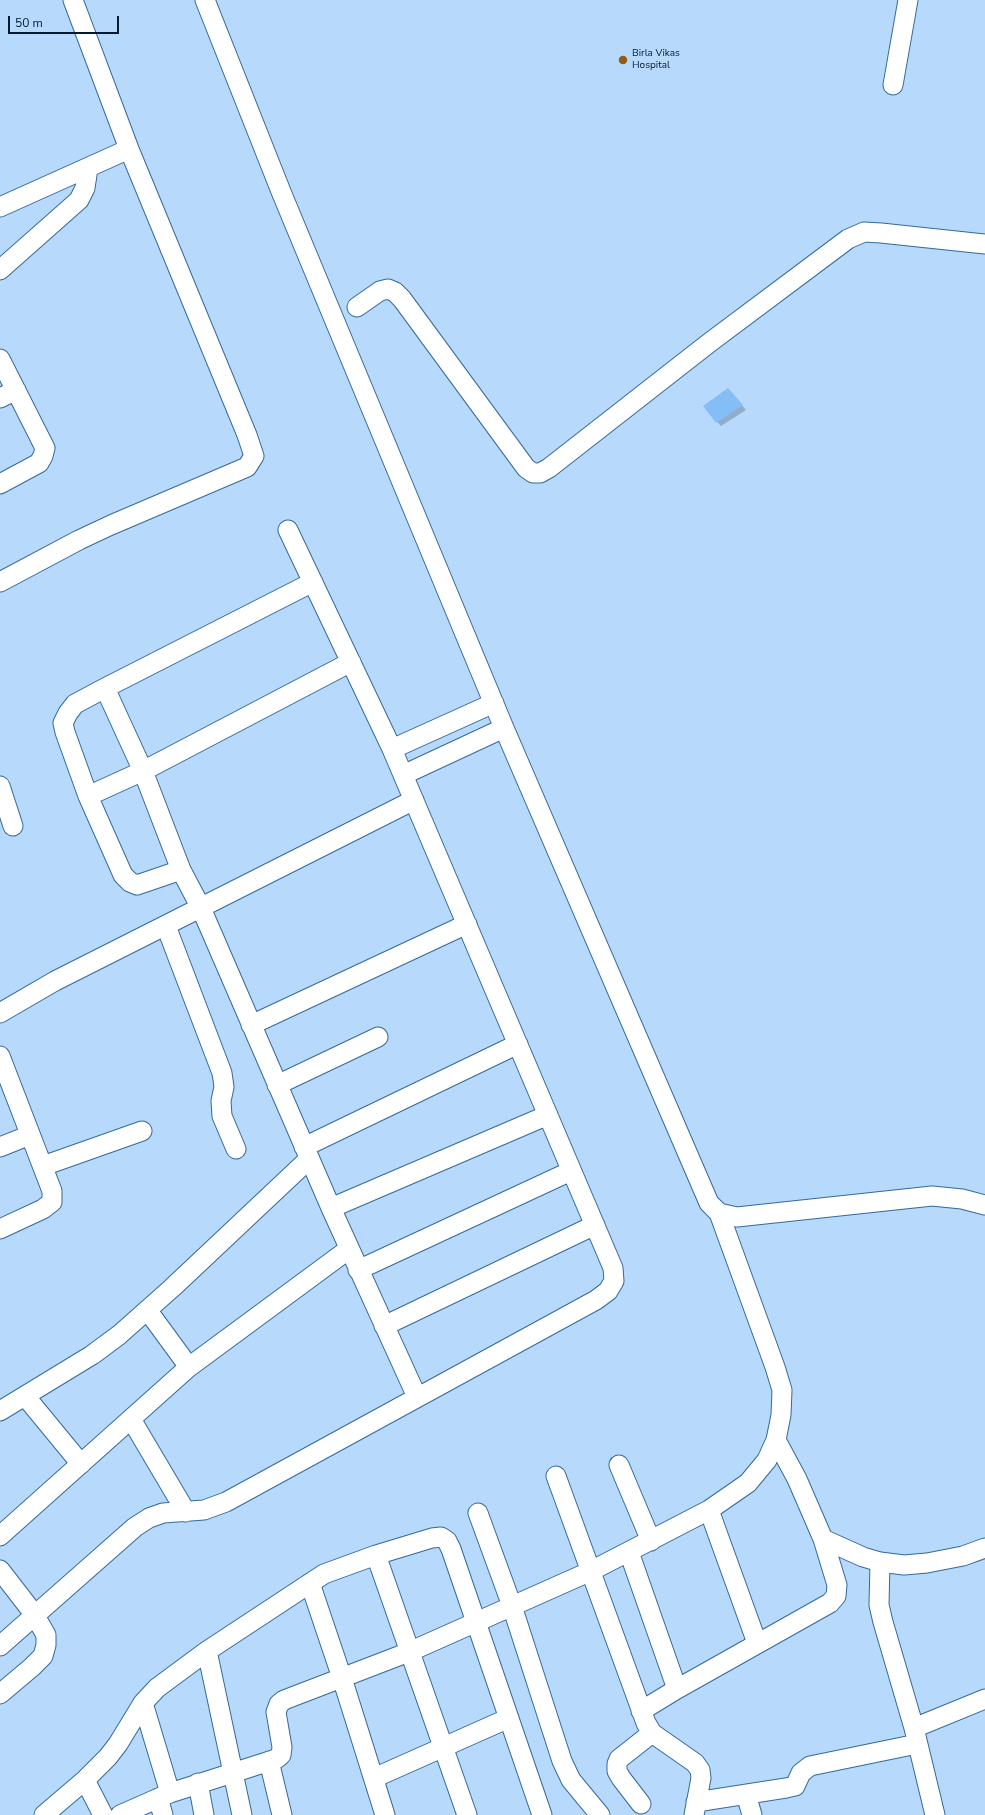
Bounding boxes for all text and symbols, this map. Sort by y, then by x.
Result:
scale bar [10,8,121,34]
text: 50 m [15,15,43,31]
place label: Birla Vikas Hospital [632,48,680,72]
marker: Birla Vikas Hospital [617,54,629,66]

